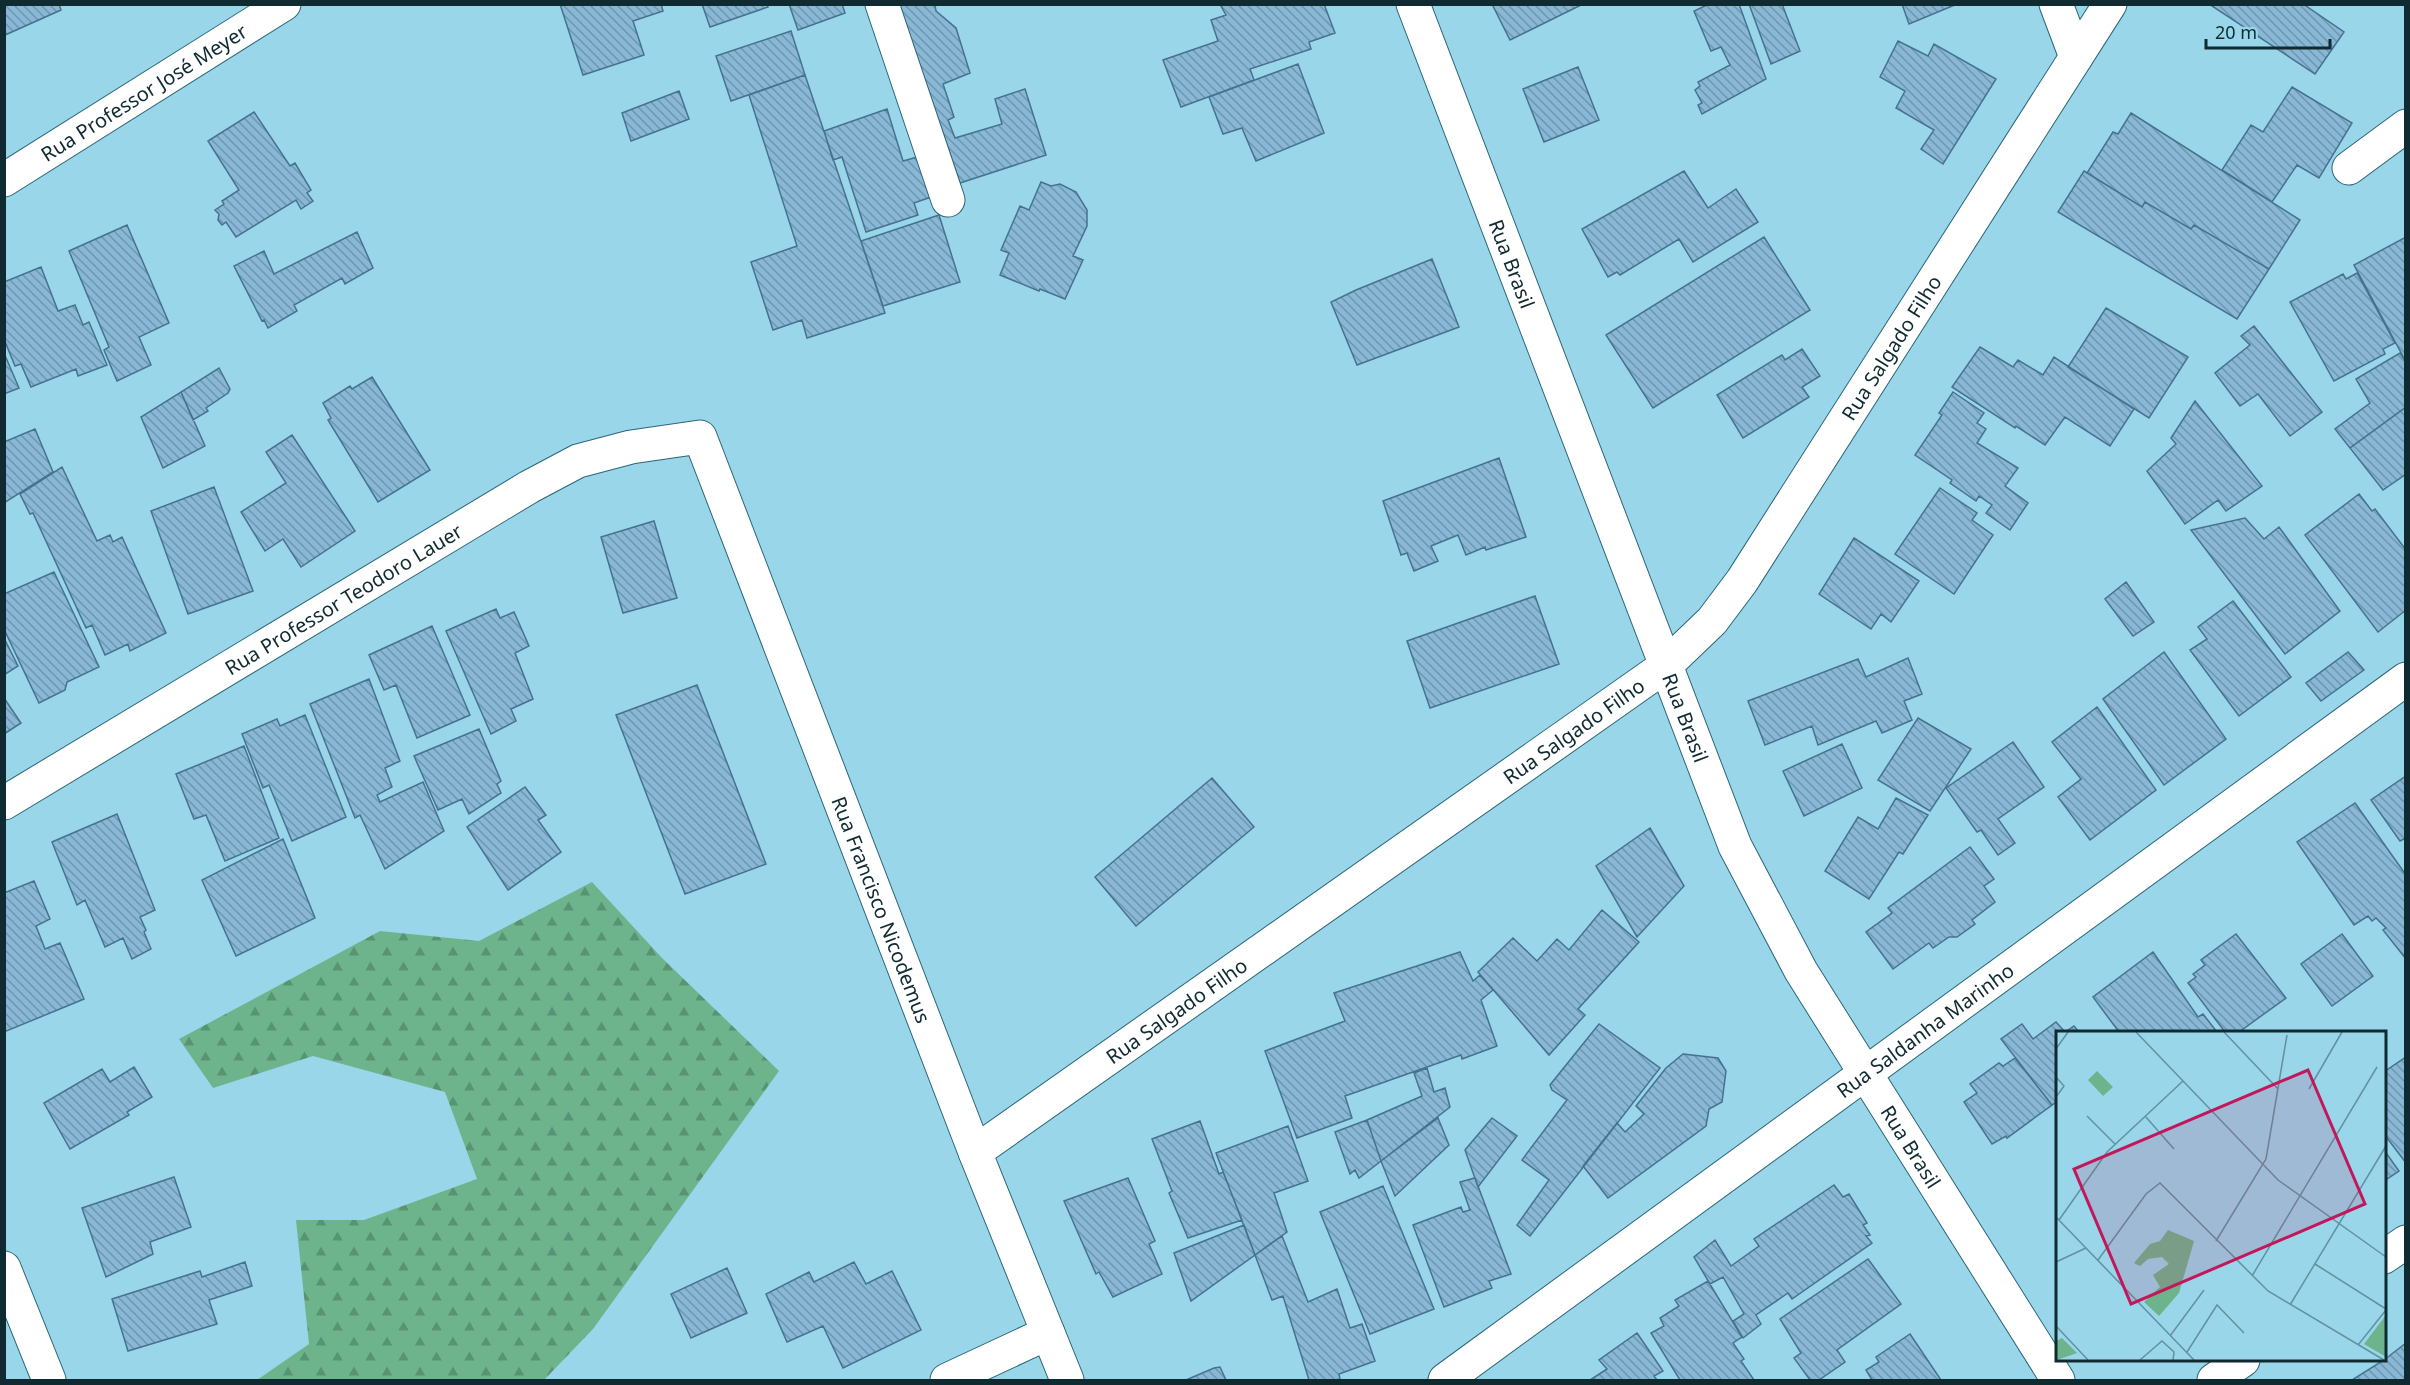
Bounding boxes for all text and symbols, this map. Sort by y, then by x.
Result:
scale bar [2206,12,2330,50]
street label: Rua Professor José Meyer [35,17,252,167]
text: 20 m [2215,20,2257,44]
street label: Rua Brasil [1483,215,1542,312]
street label: Rua Salgado Filho [1835,270,1947,425]
street label: Rua Professor Teodoro Lauer [220,517,467,681]
street label: Rua Brasil [1657,669,1715,766]
street label: Rua Salgado Filho [1498,672,1650,790]
street label: Rua Francisco Nicodemus [826,792,938,1027]
street label: Rua Salgado Filho [1100,951,1252,1070]
street label: Rua Saldanha Marinho [1831,956,2019,1104]
inset map [2056,1031,2386,1361]
street label: Rua Brasil [1875,1100,1947,1193]

